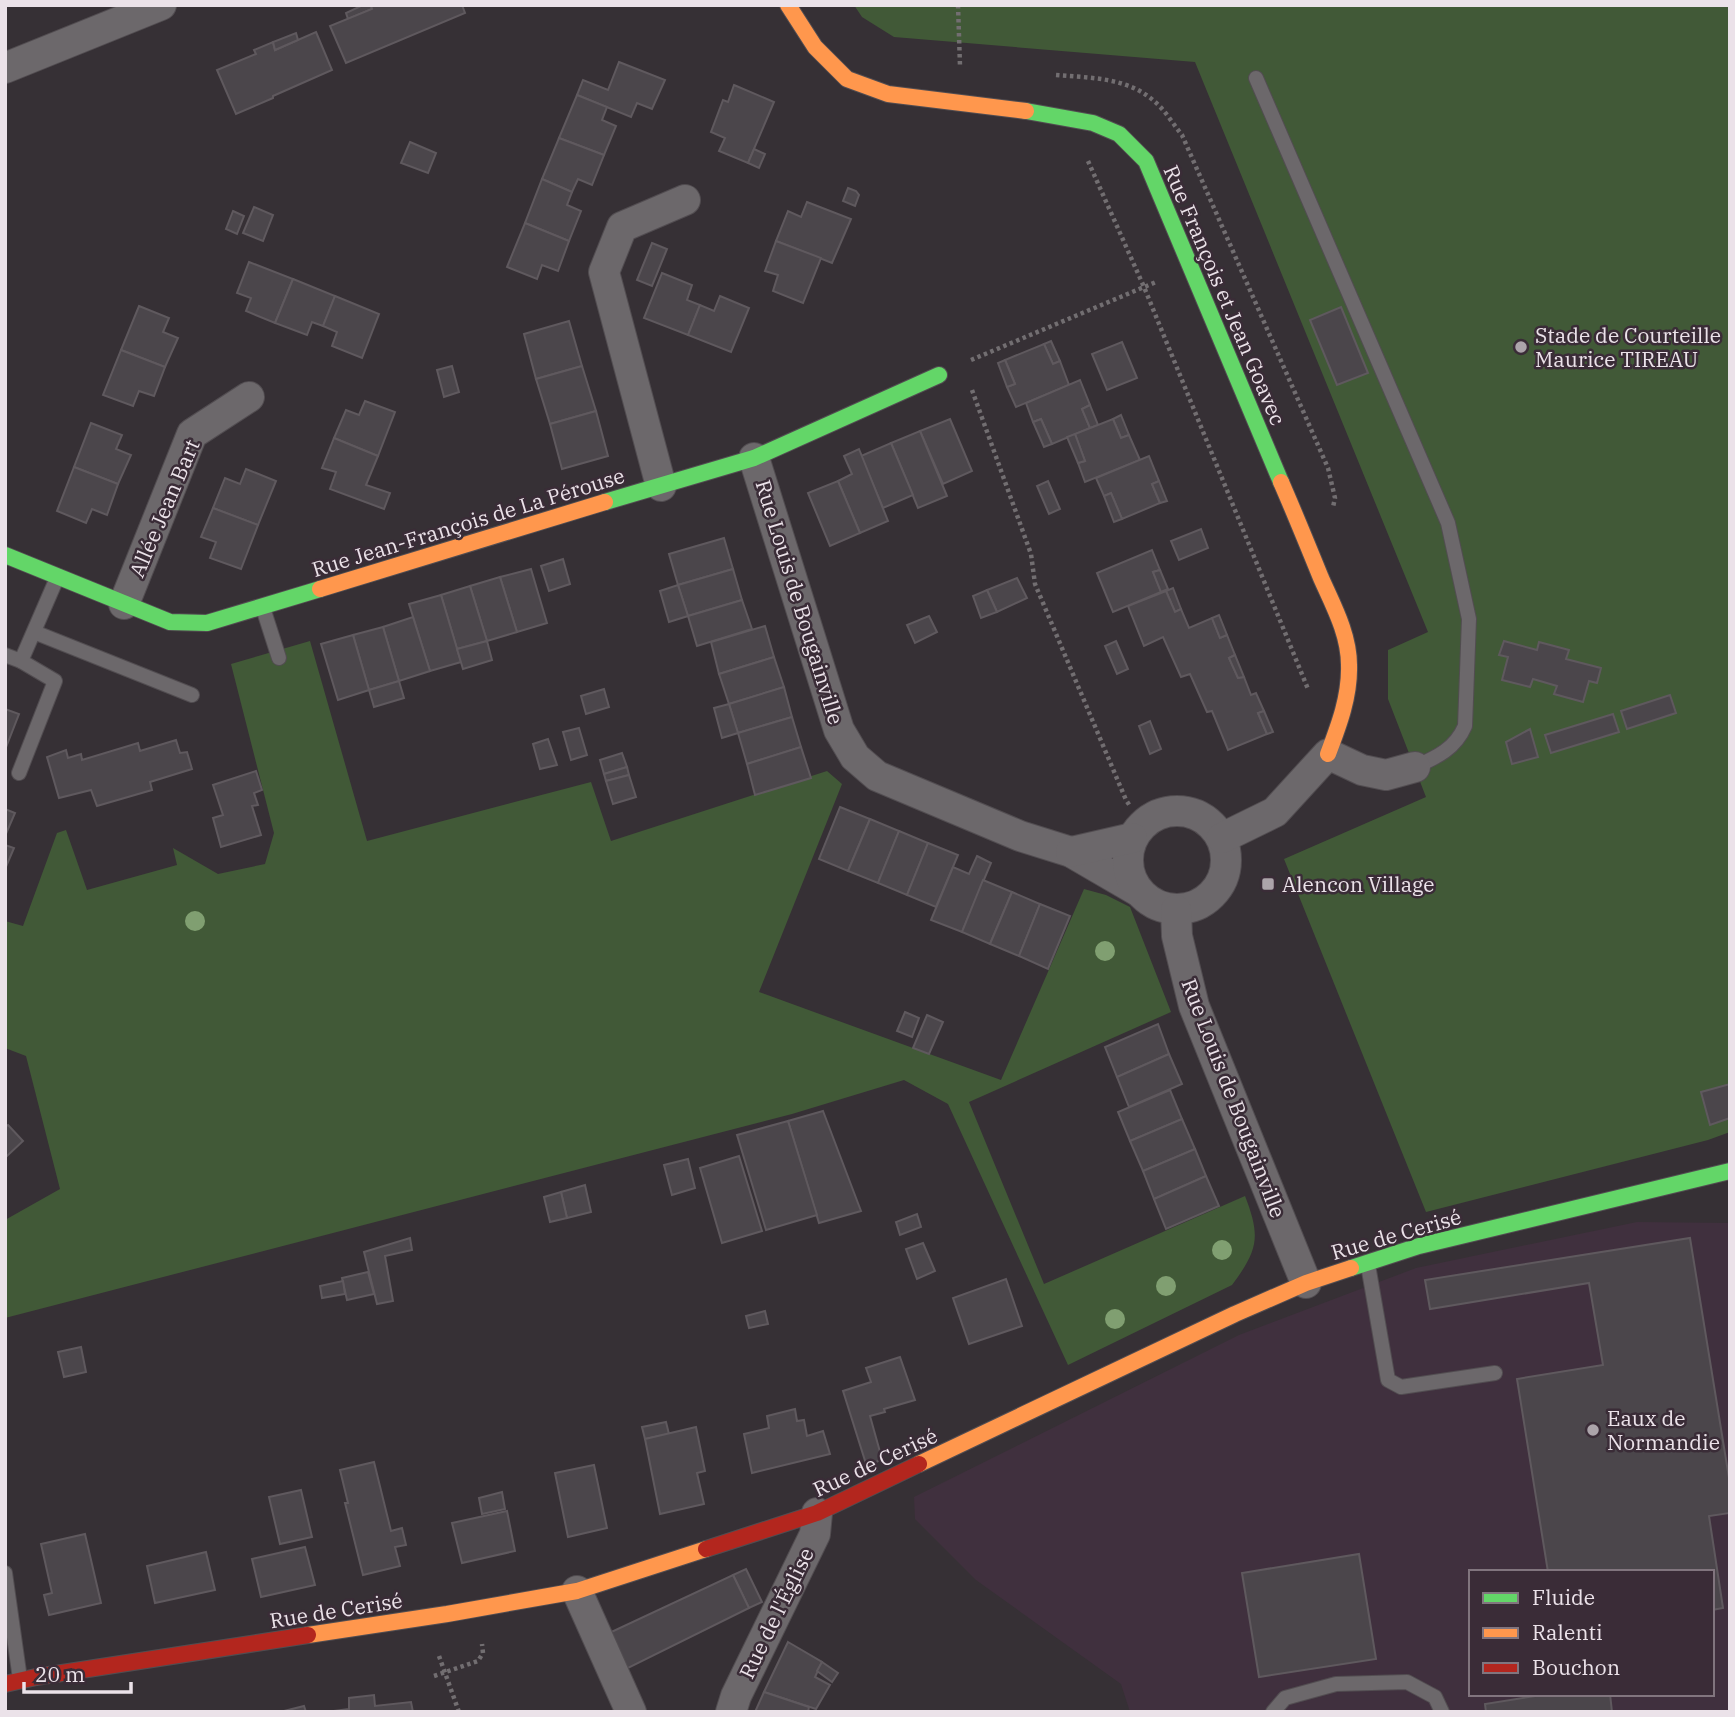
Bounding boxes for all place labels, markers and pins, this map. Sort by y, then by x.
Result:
place label: Stade de Courteille Maurice TIREAU [1535,321,1721,373]
marker: Stade de Courteille Maurice TIREAU [1513,339,1529,355]
place label: Alencon Village [1282,870,1435,898]
marker: Alencon Village [1260,876,1276,892]
place label: Eaux de Normandie [1607,1404,1720,1456]
marker: Eaux de Normandie [1585,1422,1601,1438]

